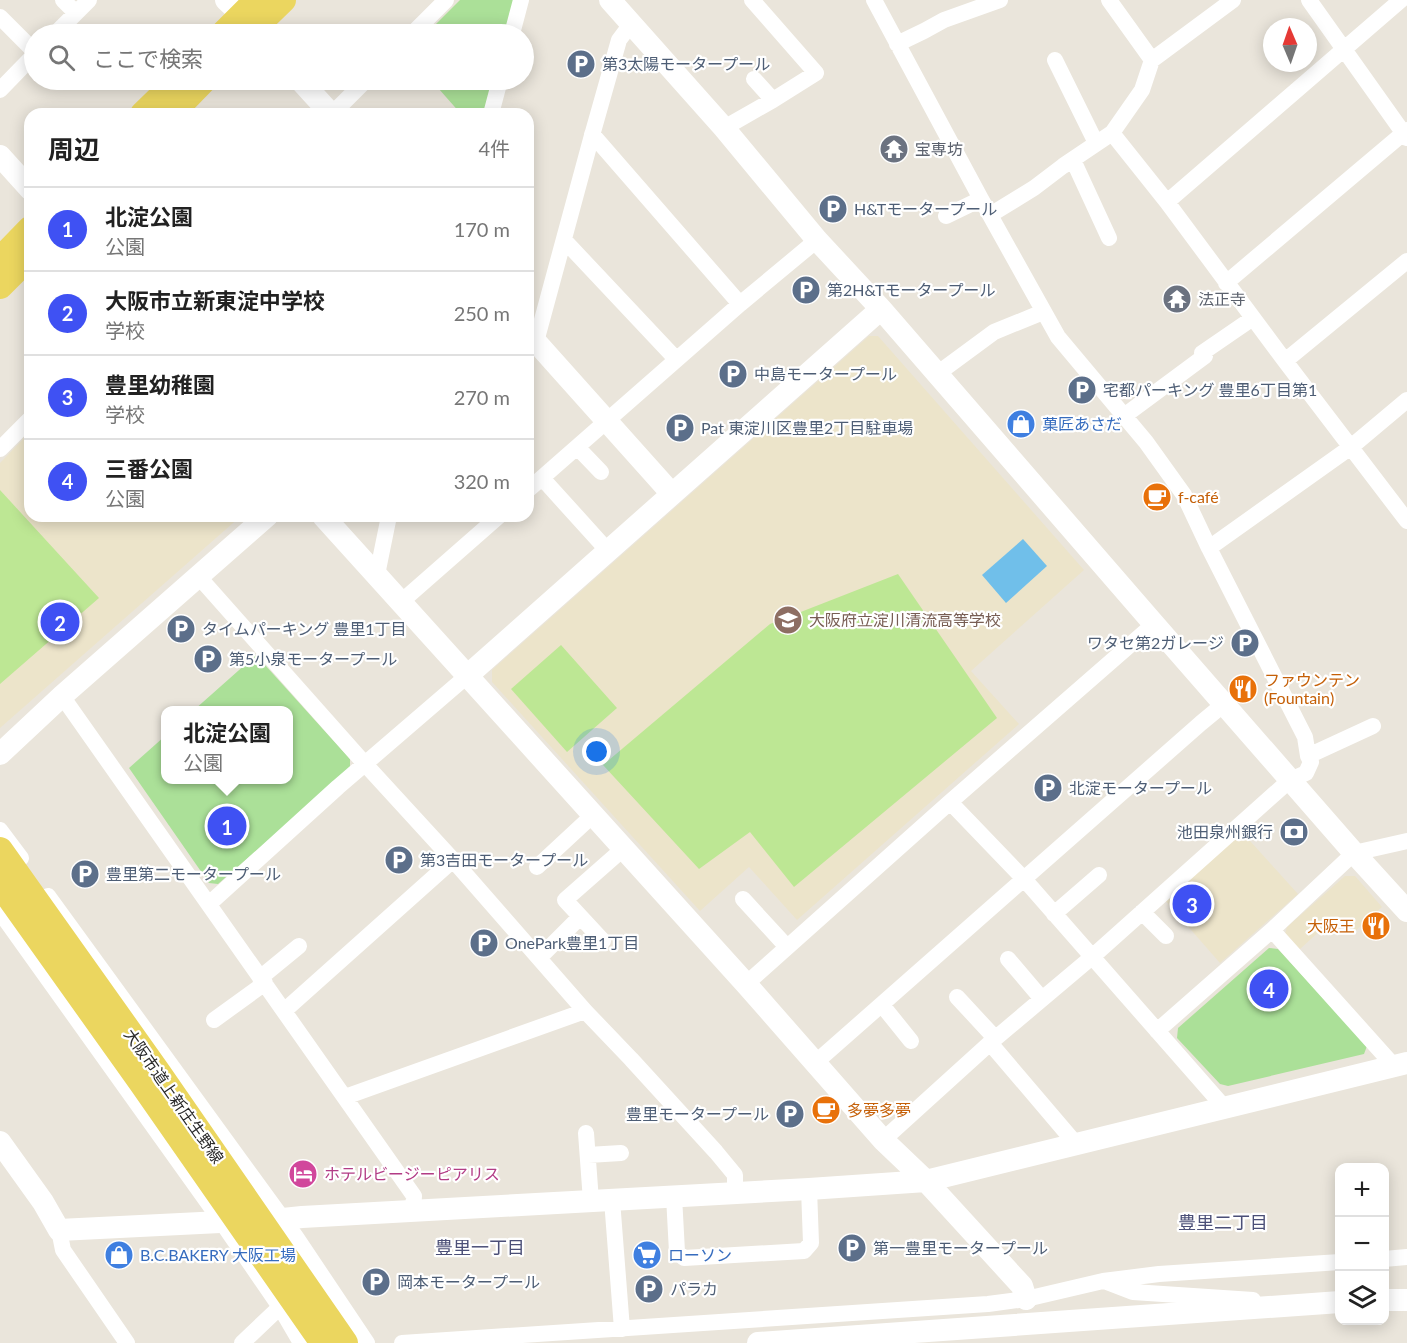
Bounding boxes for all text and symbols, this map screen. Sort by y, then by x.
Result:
north arrow [1263,18,1317,72]
search box [24,24,534,90]
icon: search [45,41,78,74]
text: ここで検索 [93,45,203,72]
parking icon: 第3太陽モータープール [565,48,597,80]
place label: 第3太陽モータープール [602,54,770,73]
text: 周辺 [48,133,100,165]
temple icon: 宝専坊 [878,133,910,165]
text: 4件 [478,136,510,160]
place label: 宝専坊 [915,139,963,158]
parking icon: H&Tモータープール [817,193,849,225]
place label: H&Tモータープール [854,199,997,218]
text: 北淀公園 [105,203,193,230]
text: 1 [62,217,73,241]
text: 170 m [454,217,510,241]
text: 公園 [105,234,145,258]
parking icon: 第2H&Tモータープール [790,274,822,306]
place label: 第2H&Tモータープール [827,280,996,299]
temple icon: 法正寺 [1161,283,1193,315]
text: 大阪市立新東淀中学校 [105,287,325,314]
place label: 法正寺 [1198,289,1246,308]
text: 2 [62,301,73,325]
text: 250 m [454,301,510,325]
text: 学校 [105,318,145,342]
parking icon: 中島モータープール [717,358,749,390]
place label: 中島モータープール [754,364,897,383]
text: 豊里幼稚園 [105,371,215,398]
parking icon: 宅都パーキング 豊里6丁目第1 [1066,374,1098,406]
place label: 宅都パーキング 豊里6丁目第1 [1103,380,1317,399]
text: 3 [62,385,73,409]
text: 270 m [454,385,510,409]
text: 学校 [105,402,145,426]
shop icon: 菓匠あさだ [1005,408,1037,440]
parking icon: Pat 東淀川区豊里2丁目駐車場 [664,412,696,444]
place label: 菓匠あさだ [1042,414,1122,433]
place label: Pat 東淀川区豊里2丁目駐車場 [701,418,913,437]
text: 三番公園 [105,455,193,482]
text: 4 [62,469,73,493]
text: 320 m [454,469,510,493]
cafe icon: f-café [1141,481,1173,513]
text: 公園 [105,486,145,510]
place label: f-café [1178,487,1219,506]
pin: 2 [40,600,80,644]
school or university icon: 大阪府立淀川清流高等学校 [772,604,804,636]
place label: 大阪府立淀川清流高等学校 [809,610,1001,629]
parking icon: タイムパーキング 豊里1丁目 [165,613,197,645]
place label: タイムパーキング 豊里1丁目 [202,619,407,638]
parking icon: ワタセ第2ガレージ [1229,627,1261,659]
place label: ワタセ第2ガレージ [1087,633,1224,652]
parking icon: 第5小泉モータープール [192,643,224,675]
place label: 第5小泉モータープール [229,649,397,668]
place label: ファウンテン (Fountain) [1264,670,1360,707]
restaurant icon: ファウンテン (Fountain) [1227,673,1259,705]
popup [161,706,293,784]
text: 北淀公園 [183,719,271,746]
your location [582,737,611,766]
text: 公園 [183,750,223,774]
parking icon: 北淀モータープール [1032,772,1064,804]
place label: 北淀モータープール [1069,778,1212,797]
pin: 1 [208,804,246,848]
bank icon: 池田泉州銀行 [1278,816,1310,848]
place label: 池田泉州銀行 [1177,822,1273,841]
parking icon: 第3吉田モータープール [383,844,415,876]
place label: 第3吉田モータープール [420,850,588,869]
parking icon: 豊里第二モータープール [69,858,101,890]
place label: 豊里第二モータープール [106,864,281,883]
pin: 3 [1172,882,1212,926]
restaurant icon: 大阪王 [1360,910,1392,942]
place label: 大阪王 [1307,916,1355,935]
parking icon: OnePark豊里1丁目 [468,927,500,959]
place label: OnePark豊里1丁目 [505,933,639,952]
pin: 4 [1250,966,1288,1012]
street label: 大阪市道上新庄生野線 [121,1025,228,1167]
cafe icon: 多夢多夢 [810,1094,842,1126]
parking icon: 豊里モータープール [774,1098,806,1130]
place label: 多夢多夢 [847,1100,911,1119]
place label: 豊里モータープール [626,1104,769,1123]
hotel icon: ホテルビージーピアリス [287,1158,319,1190]
map controls [1335,1163,1389,1325]
button: + [1335,1163,1389,1217]
place label: ホテルビージーピアリス [324,1164,500,1183]
district label: 豊里二丁目 [1178,1211,1268,1233]
button: − [1335,1217,1389,1271]
parking icon: 第一豊里モータープール [836,1232,868,1264]
district label: 豊里一丁目 [435,1236,525,1258]
place label: 第一豊里モータープール [873,1238,1048,1257]
shop icon: B.C.BAKERY 大阪工場 [103,1239,135,1271]
supermarket icon: ローソン [631,1239,663,1271]
place label: B.C.BAKERY 大阪工場 [140,1245,296,1264]
place label: ローソン [668,1245,732,1264]
parking icon: 岡本モータープール [360,1266,392,1298]
button: layers [1335,1271,1389,1325]
place label: 岡本モータープール [397,1272,540,1291]
parking icon: パラカ [633,1273,665,1305]
place label: パラカ [670,1279,718,1298]

